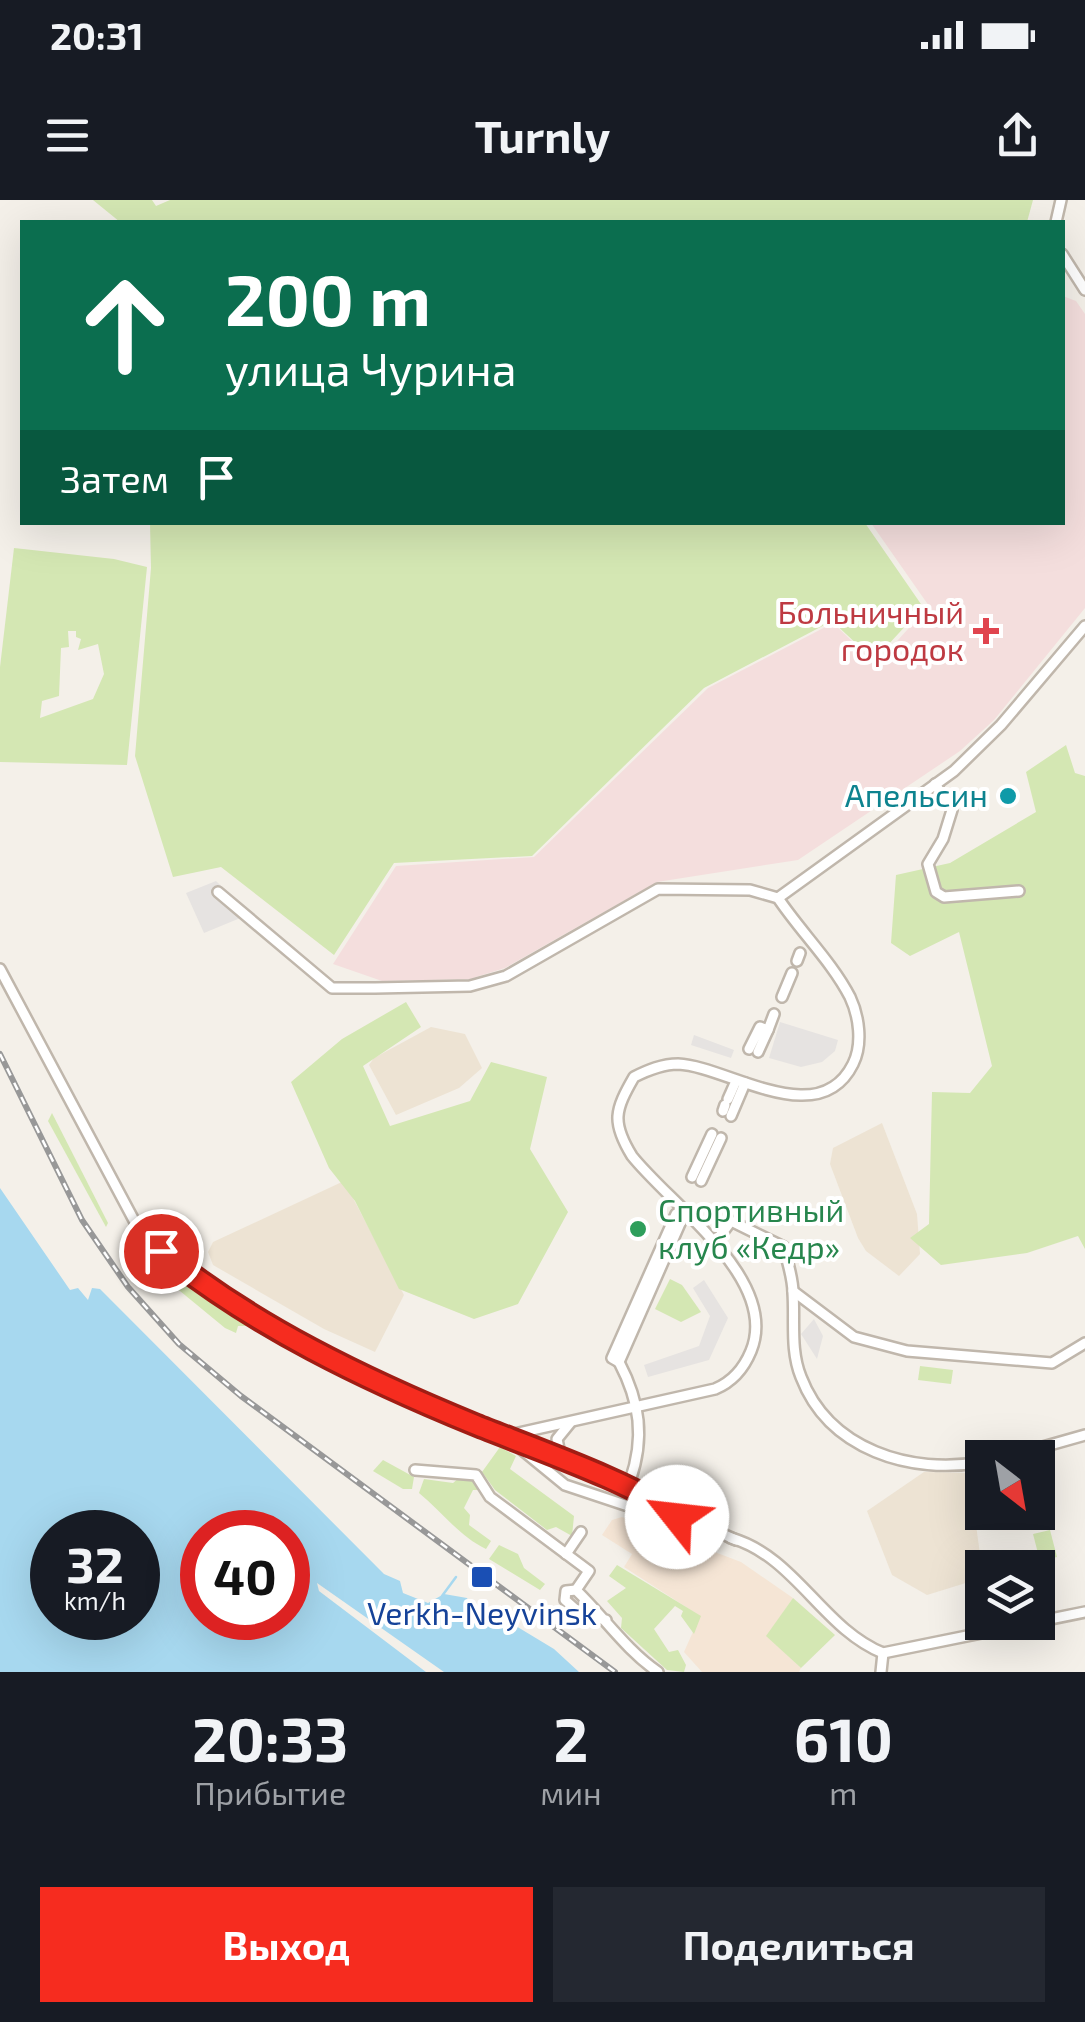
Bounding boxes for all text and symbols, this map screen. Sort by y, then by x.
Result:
text: 20:31 [50,12,144,58]
icon: menu [40,108,95,163]
text: Turnly [475,108,610,162]
icon: share [990,108,1045,163]
text: 200 m [225,256,431,340]
icon: ahead [60,260,190,390]
text: улица Чурина [225,341,516,395]
icon: arrive [189,450,244,505]
text: Затем [60,455,169,501]
place label: Больничный городок [777,592,964,667]
marker: Больничный городок [973,618,999,644]
place label: Апельсин [845,775,988,813]
marker: Апельсин [997,785,1019,807]
place label: Спортивный клуб «Кедр» [658,1190,844,1266]
pin [119,1209,204,1294]
marker: Спортивный клуб «Кедр» [627,1218,649,1240]
icon: arrive [134,1224,189,1279]
north arrow [965,1440,1055,1530]
map controls [965,1440,1055,1640]
position arrow [625,1465,729,1569]
speed limit sign: 40 [180,1510,310,1640]
text: 32 [66,1533,124,1593]
button: layers [965,1550,1055,1640]
marker: Verkh-Neyvinsk [469,1564,495,1590]
text: km/h [64,1585,126,1615]
place label: Verkh-Neyvinsk [367,1593,597,1631]
text: 20:33 [192,1702,348,1774]
text: 2 [554,1702,588,1774]
text: 610 [794,1702,893,1774]
text: Прибытие [194,1773,346,1811]
text: мин [540,1773,602,1811]
text: m [829,1773,857,1811]
button: Выход [40,1887,533,2002]
button: Поделиться [553,1887,1045,2002]

